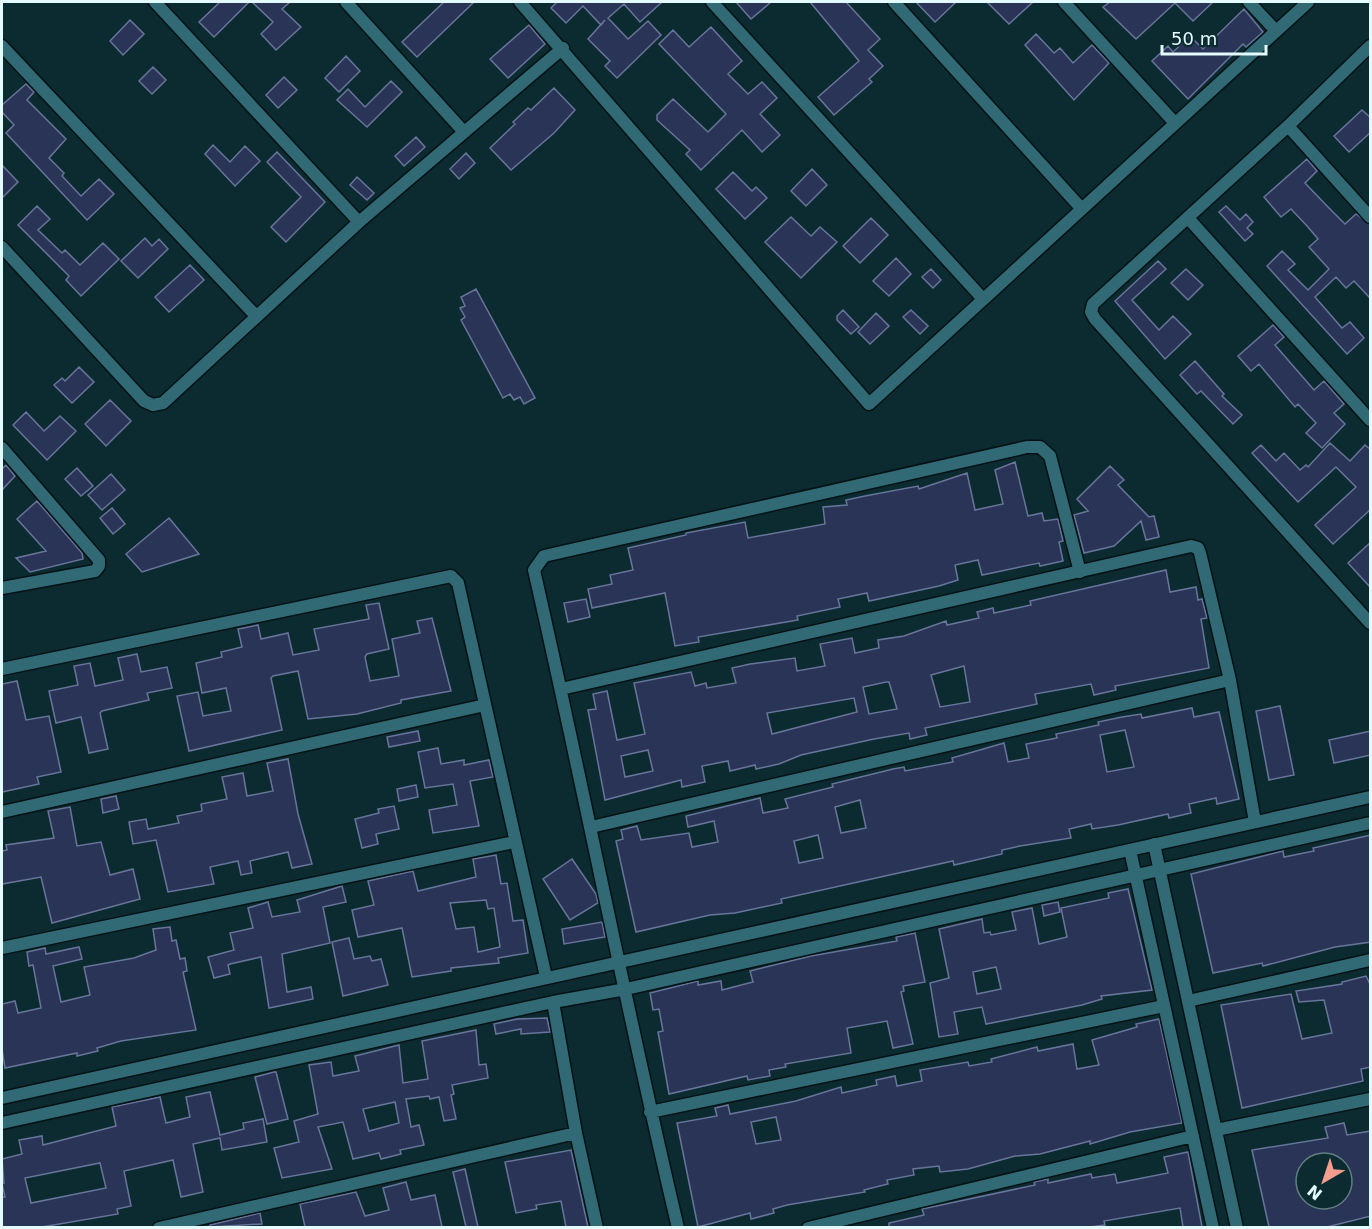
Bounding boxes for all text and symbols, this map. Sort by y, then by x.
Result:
scale bar [1162,18,1266,56]
text: 50 m [1171,28,1217,49]
north arrow [1294,1151,1354,1211]
text: N [1304,1181,1326,1204]

